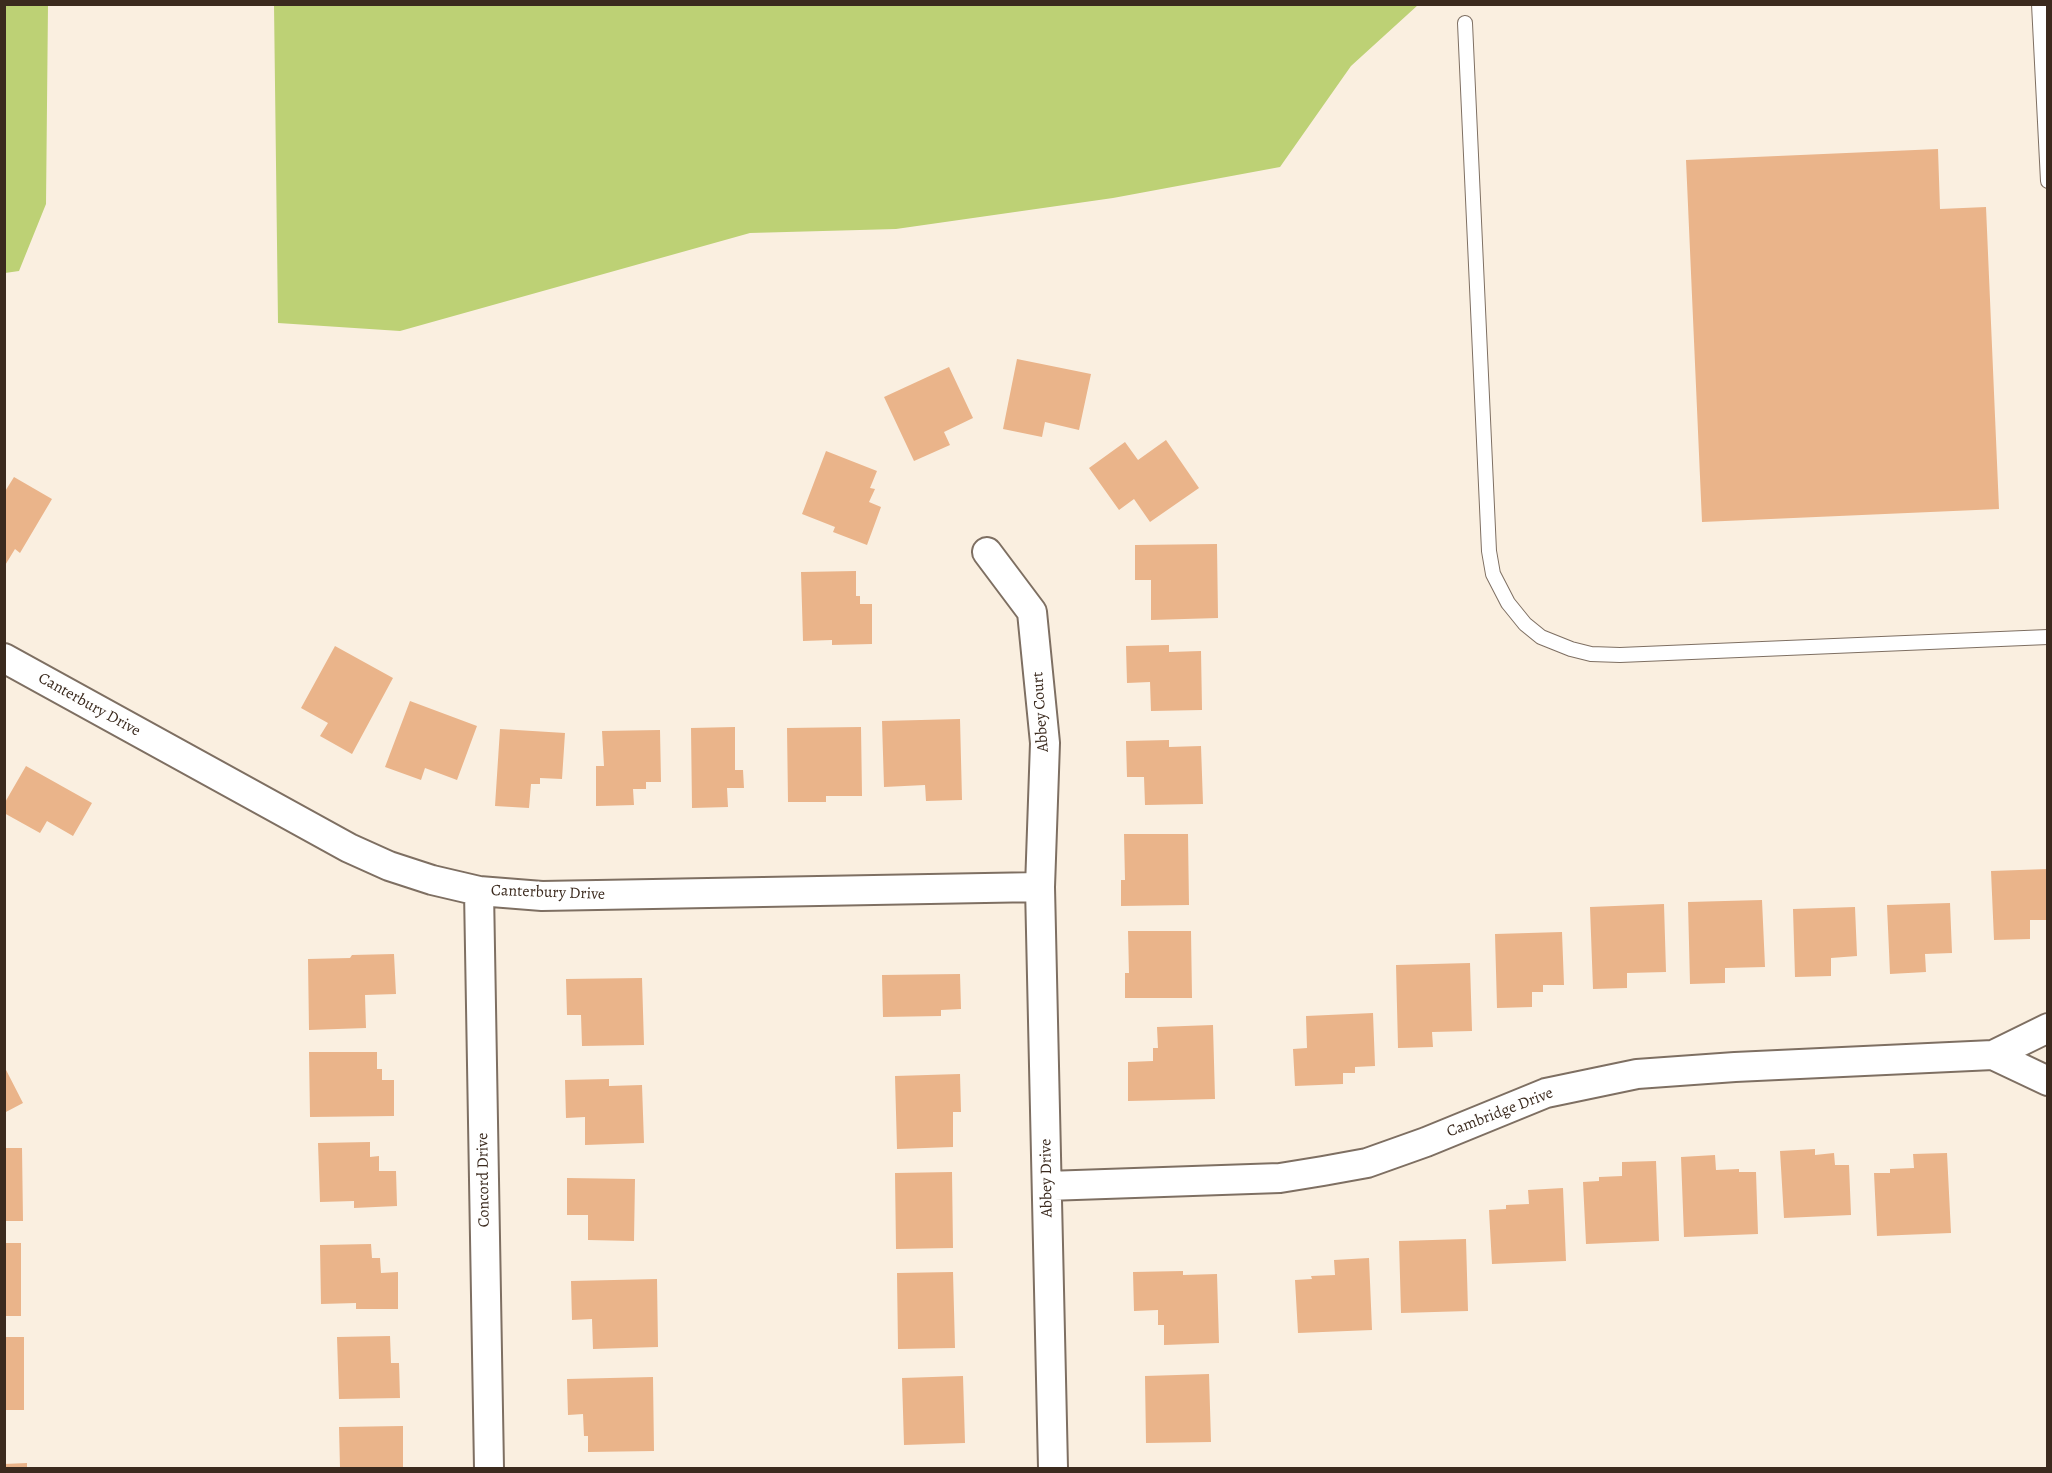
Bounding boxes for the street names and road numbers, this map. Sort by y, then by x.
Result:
street label: Canterbury Drive [34,669,144,741]
street label: Abbey Court [1029,671,1053,753]
street label: Canterbury Drive [491,881,605,905]
street label: Cambridge Drive [1444,1084,1556,1142]
street label: Concord Drive [474,1133,494,1227]
street label: Abbey Drive [1037,1139,1057,1217]

